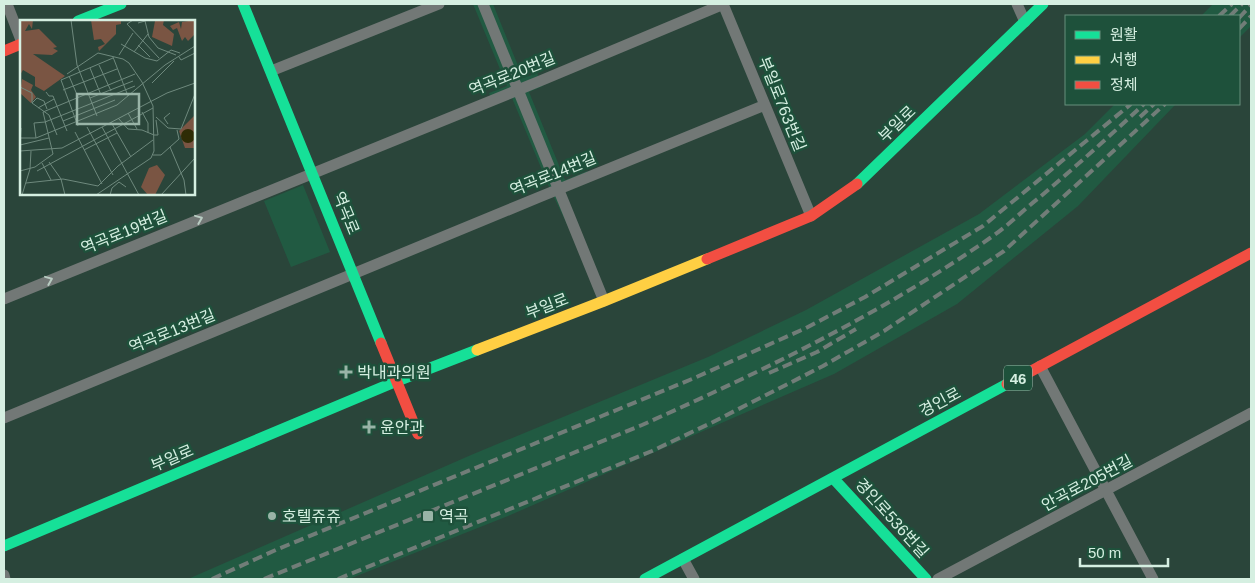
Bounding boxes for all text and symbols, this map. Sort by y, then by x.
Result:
legend [1065,15,1240,105]
inset map [20,20,195,195]
text: 원활 [1110,26,1138,43]
street label: 역곡로20번길 [466,49,558,99]
text: 서행 [1110,51,1138,68]
street label: 부일로763번길 [755,54,809,154]
text: 정체 [1110,76,1138,93]
street label: 부일로 [875,102,919,145]
street label: 역곡로14번길 [507,149,599,199]
street label: 역곡로 [330,189,362,237]
street label: 역곡로19번길 [78,207,170,257]
one-way arrow [194,215,203,225]
one-way arrow [44,276,53,287]
street label: 부일로 [523,290,571,322]
street label: 역곡로13번길 [126,306,218,356]
place label: 박내과의원 [357,364,431,381]
marker: 박내과의원 [339,365,353,379]
road number: 46 [1004,366,1032,390]
street label: 경인로 [917,384,964,420]
place label: 윤안과 [380,419,424,436]
marker: 윤안과 [362,420,376,434]
street label: 부일로 [148,441,196,474]
street label: 안곡로205번길 [1039,452,1135,514]
street label: 경인로536번길 [852,475,932,561]
place label: 호텔쥬쥬 [282,508,341,525]
place label: 역곡 [439,508,468,525]
marker: 역곡 [421,509,435,523]
marker: 호텔쥬쥬 [266,510,278,522]
scale bar [1080,536,1168,568]
text: 50 m [1088,544,1121,561]

